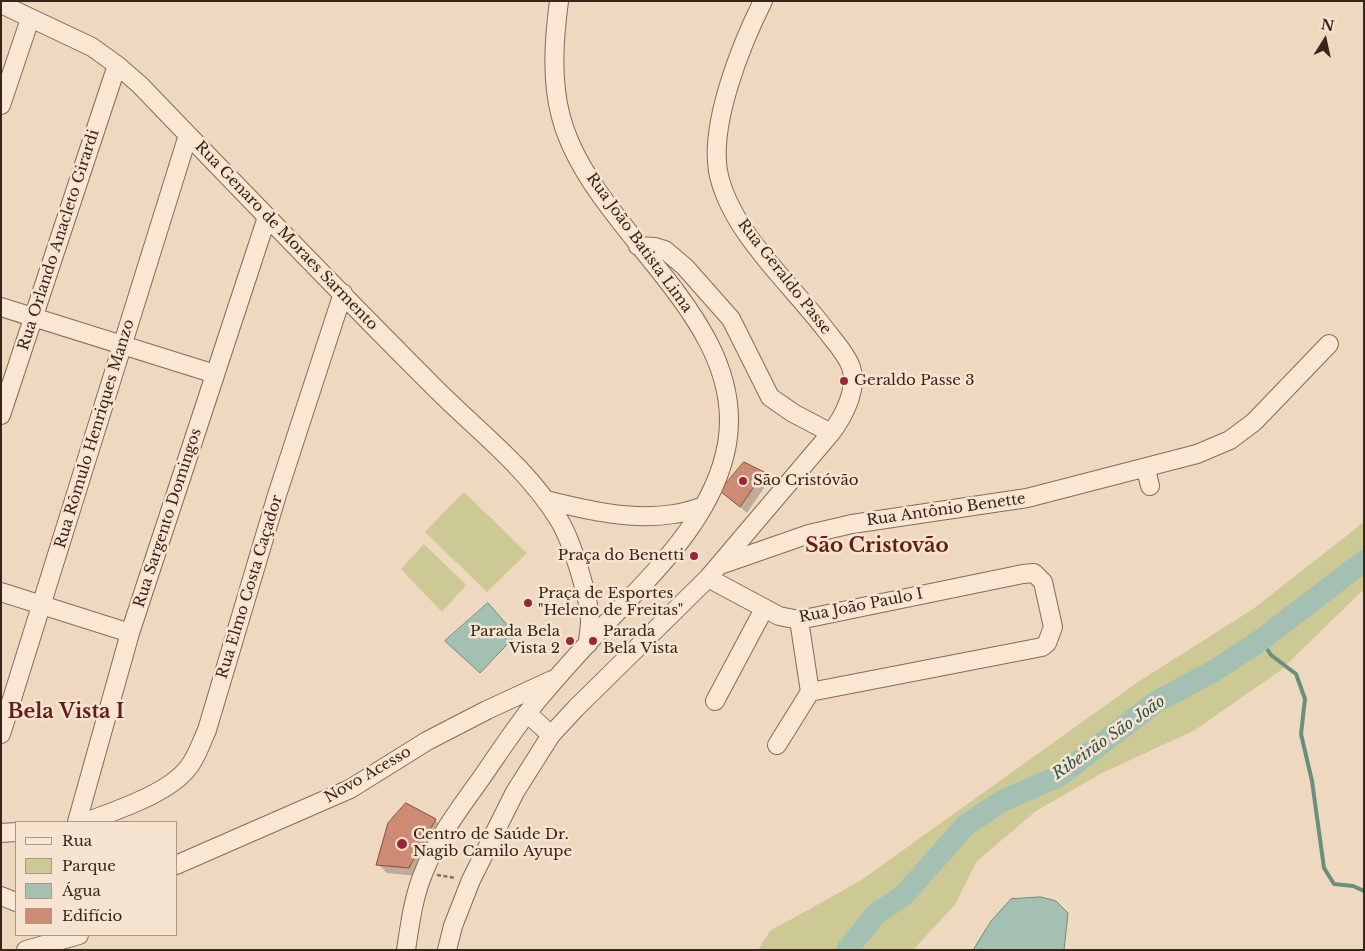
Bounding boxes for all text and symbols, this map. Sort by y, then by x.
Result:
north arrow [1300,15,1350,65]
text: N [1320,15,1336,35]
street label: Rua Orlando Anacleto Girardi [15,127,103,353]
street label: Rua Genaro de Moraes Sarmento [191,138,381,334]
street label: Rua João Batista Lima [582,170,696,316]
street label: Rua Geraldo Passe [733,216,835,338]
street label: Rua Rômulo Henriques Manzo [52,317,138,551]
place label: Geraldo Passe 3 [854,372,974,390]
marker: Geraldo Passe 3 [838,375,850,387]
street label: Rua Sargento Domingos [130,426,206,610]
place label: São Cristóvão [753,472,859,490]
marker: São Cristóvão [737,475,749,487]
street label: Rua Antônio Benette [865,490,1027,530]
street label: Rua Elmo Costa Caçador [213,493,287,681]
district label: São Cristovão [805,534,949,558]
place label: Praça do Benetti [558,547,684,565]
marker: Praça do Benetti [688,550,700,562]
place label: Praça de Esportes "Heleno de Freitas" [538,585,683,620]
street label: Rua João Paulo I [797,585,925,627]
marker: Praça de Esportes "Heleno de Freitas" [522,597,534,609]
place label: Parada Bela Vista 2 [470,623,560,658]
place label: Parada Bela Vista [603,623,678,658]
marker: Parada Bela Vista 2 [564,635,576,647]
marker: Parada Bela Vista [587,635,599,647]
water label: Ribeirão São João [1049,692,1169,784]
district label: Bela Vista I [8,700,124,724]
street label: Novo Acesso [322,743,414,807]
legend [15,821,178,936]
place label: Centro de Saúde Dr. Nagib Camilo Ayupe [413,826,572,861]
text: Rua [62,831,92,850]
marker: Centro de Saúde Dr. Nagib Camilo Ayupe [395,837,409,851]
text: Parque [62,856,116,875]
text: Água [62,881,101,900]
text: Edifício [62,906,122,925]

